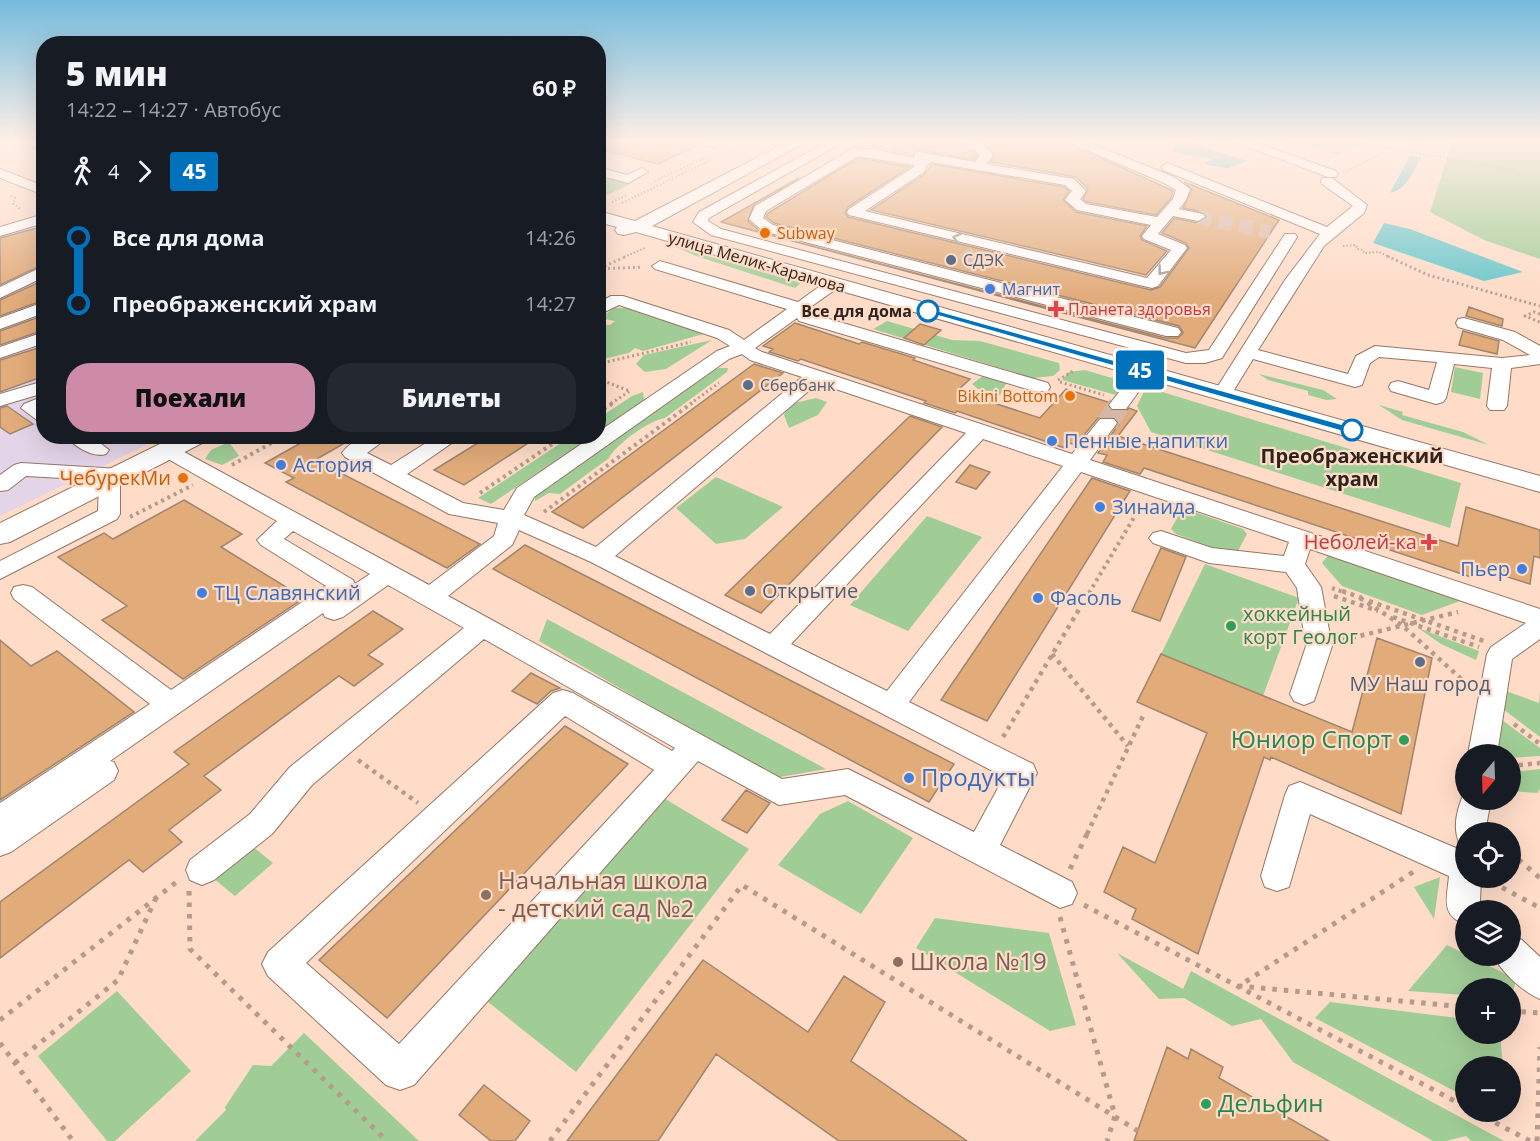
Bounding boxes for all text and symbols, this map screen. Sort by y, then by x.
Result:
text: 5 мин [66,51,168,96]
text: 60 ₽ [532,72,576,102]
text: 14:22 – 14:27 · Автобус [66,96,281,123]
icon: walk [66,155,99,188]
icon: forward [128,155,161,188]
text: 45 [182,157,206,185]
text: 4 [108,158,119,185]
text: Все для дома [112,222,264,252]
place label: Subway [777,222,836,244]
text: 14:26 [525,224,576,251]
street label: улица Мелик-Карамова [666,226,848,298]
marker: Subway [758,226,772,240]
one-way arrow [952,232,962,245]
place label: СДЭК [963,249,1004,271]
marker: СДЭК [944,253,958,267]
one-way arrow [1158,264,1169,275]
place label: Магнит [1002,278,1060,300]
marker: Магнит [983,282,997,296]
text: Преображенский храм [112,288,377,318]
text: 14:27 [525,290,576,317]
place label: Планета здоровья [1068,298,1211,320]
place label: Все для дома [801,300,912,322]
marker: Все для дома [917,300,939,322]
marker: Планета здоровья [1049,302,1063,316]
line badge: 45 [1113,350,1167,389]
text: 45 [1128,356,1152,384]
button: Поехали [66,363,315,432]
button: Билеты [327,363,576,432]
place label: Сбербанк [760,374,836,396]
marker: Сбербанк [741,378,755,392]
place label: Bikini Bottom [957,385,1058,407]
marker: Bikini Bottom [1063,389,1077,403]
marker: Преображенский храм [1341,419,1363,441]
place label: Пенные напитки [1064,427,1228,454]
marker: Пенные напитки [1045,434,1059,448]
place label: Преображенский храм [1261,442,1443,492]
place label: Астория [293,451,373,478]
marker: Астория [274,458,288,472]
place label: ЧебурекМи [59,464,171,491]
marker: ЧебурекМи [176,471,190,485]
place label: Зинаида [1112,493,1195,520]
marker: Зинаида [1093,500,1107,514]
place label: Неболей-ка [1304,528,1417,555]
marker: Неболей-ка [1422,535,1436,549]
place label: Пьер [1460,555,1510,582]
marker: Пьер [1515,562,1529,576]
place label: Открытие [762,577,858,604]
place label: ТЦ Славянский [214,579,361,606]
marker: Открытие [743,584,757,598]
place label: Фасоль [1050,584,1122,611]
marker: ТЦ Славянский [195,586,209,600]
marker: Фасоль [1031,591,1045,605]
place label: хоккейный корт Геолог [1243,600,1358,650]
marker: хоккейный корт Геолог [1224,619,1238,633]
marker: МУ Наш город [1413,655,1427,669]
place label: МУ Наш город [1350,670,1491,697]
place label: Юниор Спорт [1231,722,1392,755]
marker: Юниор Спорт [1397,733,1411,747]
north arrow [1455,744,1521,810]
map controls [1455,744,1521,1122]
place label: Продукты [921,760,1036,793]
marker: Продукты [902,771,916,785]
button: locate [1455,822,1521,888]
place label: Начальная школа - детский сад №2 [498,863,708,924]
marker: Начальная школа - детский сад №2 [479,888,493,902]
button: layers [1455,900,1521,966]
place label: Школа №19 [910,944,1047,977]
marker: Школа №19 [891,955,905,969]
button: + [1455,978,1521,1044]
button: − [1455,1056,1521,1122]
place label: Дельфин [1218,1086,1323,1119]
marker: Дельфин [1199,1097,1213,1111]

